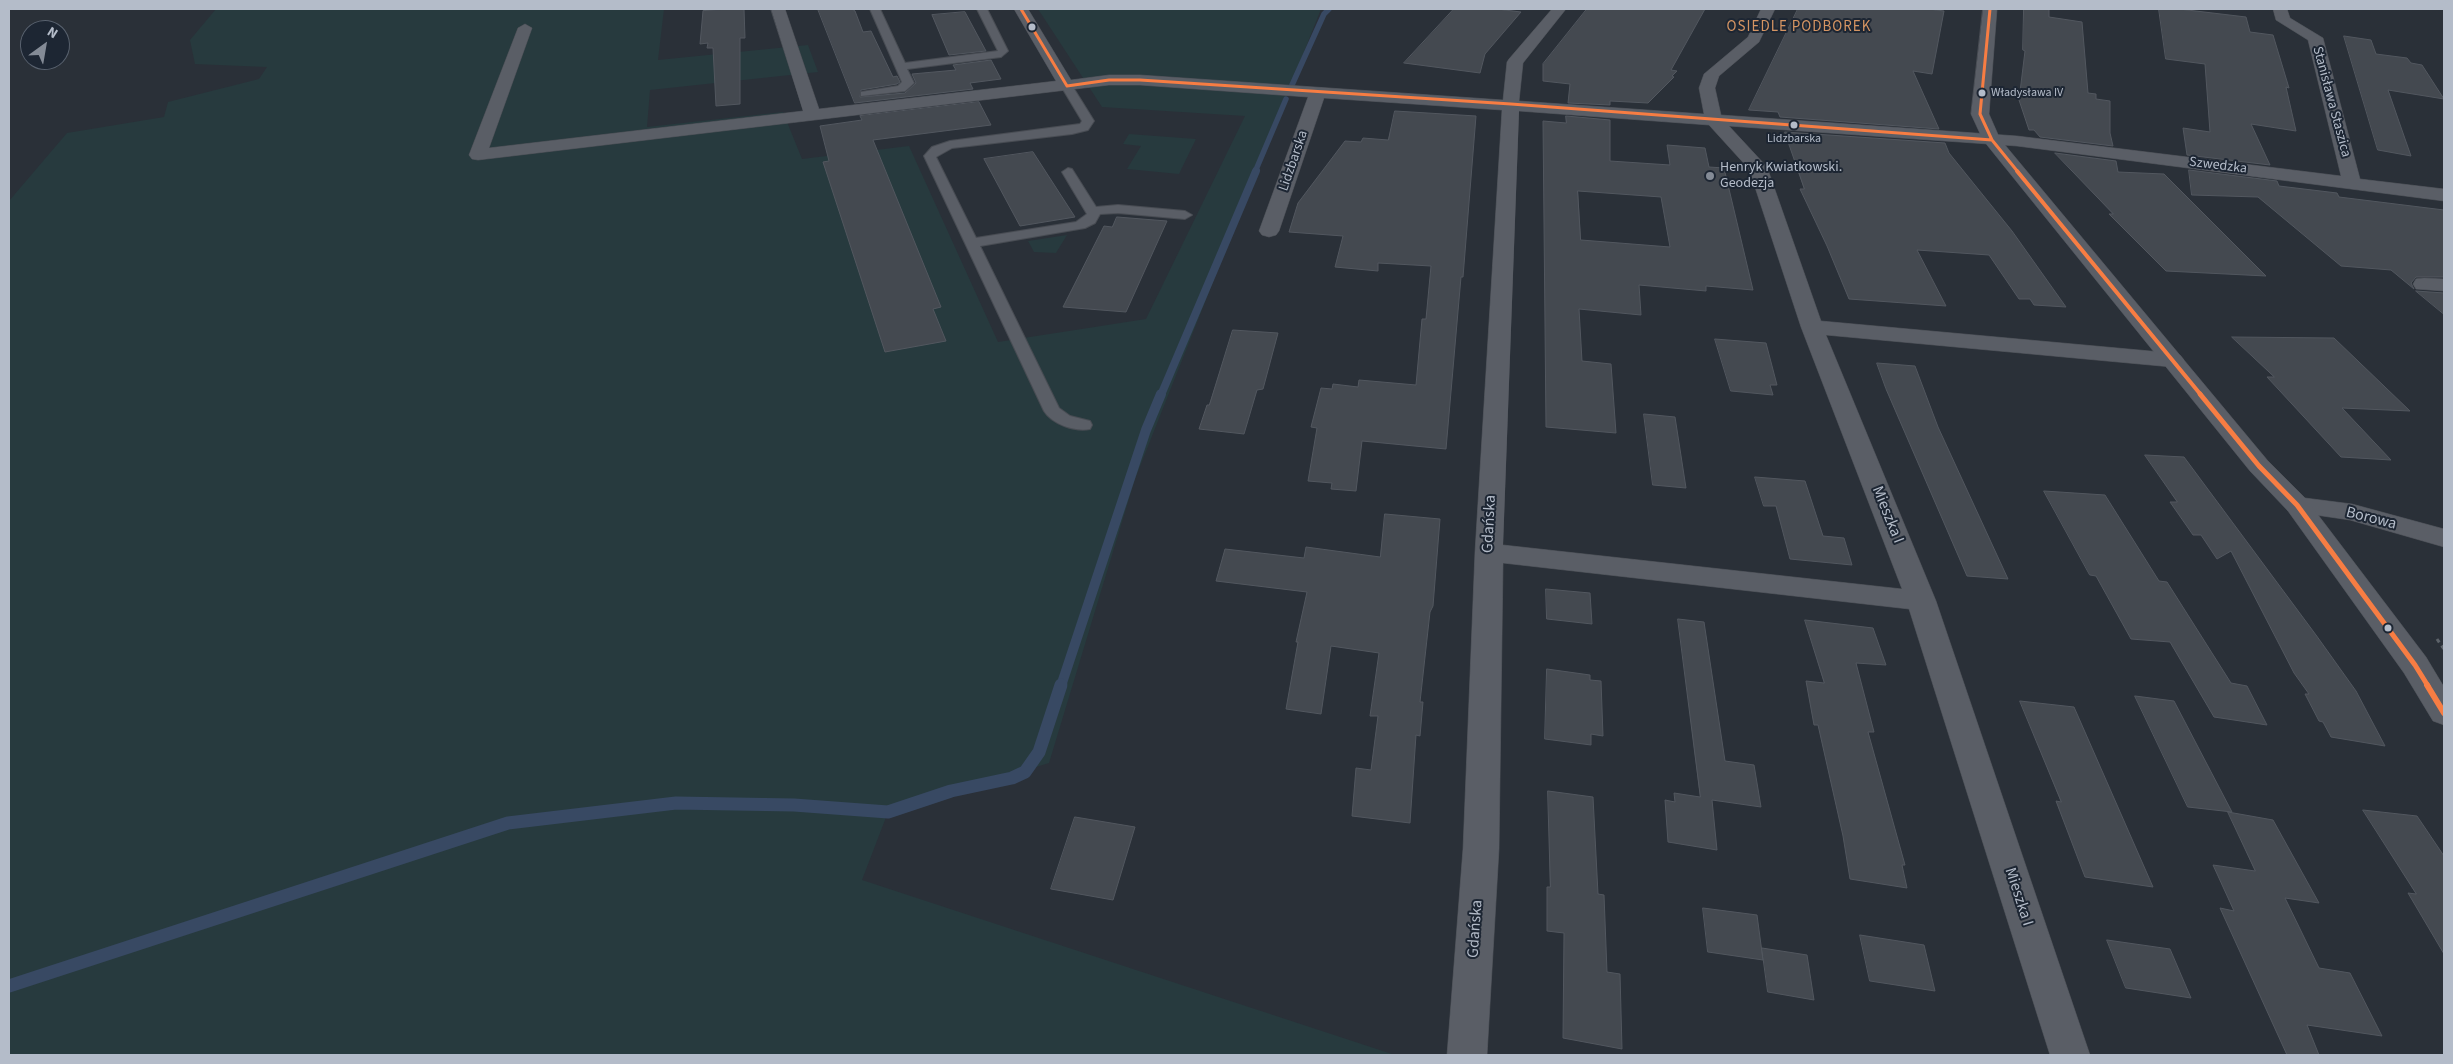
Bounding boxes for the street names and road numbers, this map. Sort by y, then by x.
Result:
street label: Stanisława Staszica [2308,45,2354,159]
street label: Lidzbarska [1276,128,1312,194]
street label: Szwedzka [2188,154,2248,178]
street label: Mieszka I [1867,483,1907,547]
street label: Gdańska [1479,494,1501,554]
street label: Borowa [2344,503,2398,535]
street label: Mieszka I [2000,865,2036,929]
street label: Gdańska [1464,899,1488,959]

